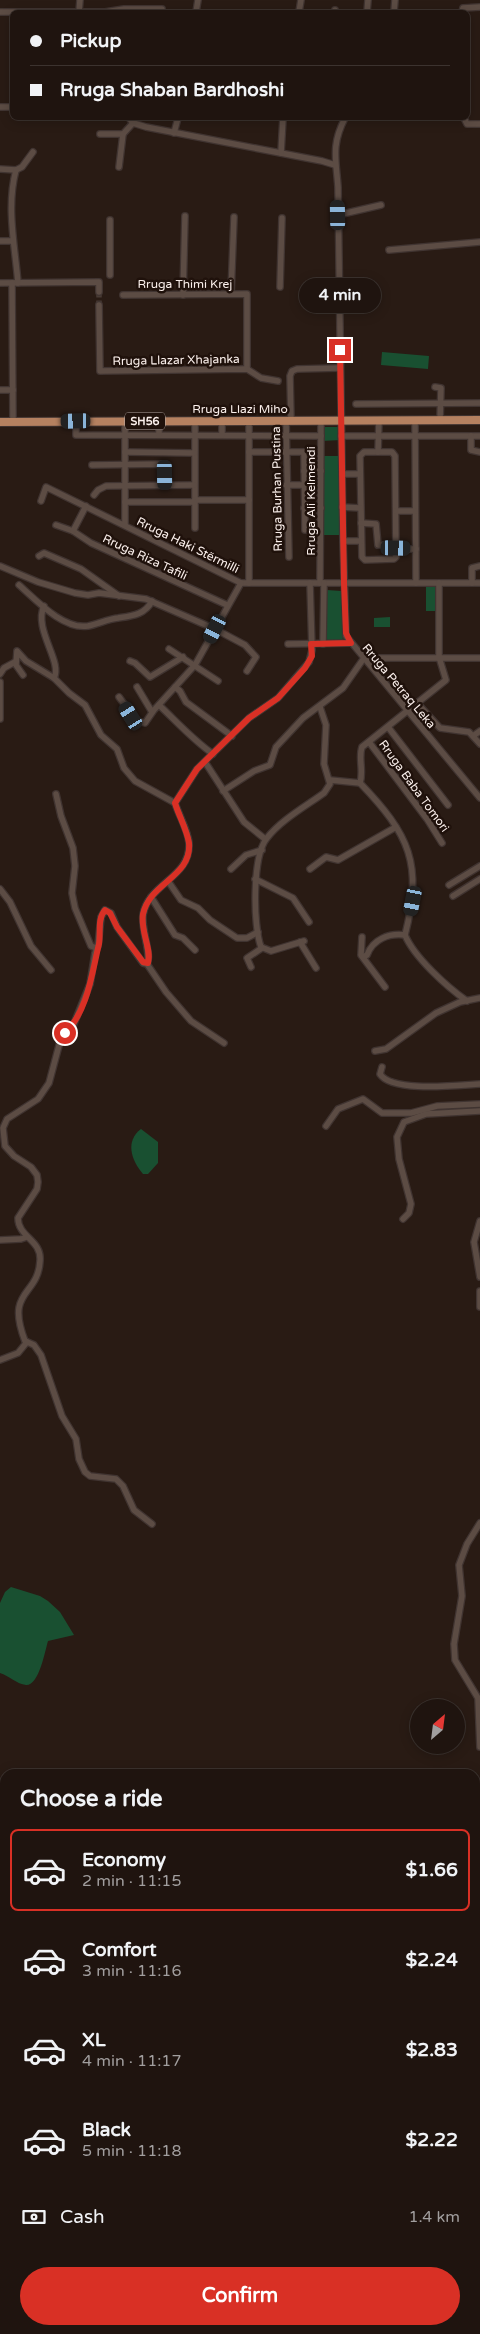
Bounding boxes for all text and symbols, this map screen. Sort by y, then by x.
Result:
text: Pickup [60,30,121,52]
text: Rruga Shaban Bardhoshi [60,79,284,101]
car [330,200,345,230]
street label: Rruga Thimi Krej [138,277,232,291]
callout: 4 min [299,278,381,312]
text: 4 min [319,285,361,305]
route end [329,339,351,361]
street label: Rruga Llazar Xhajanka [112,352,240,368]
street label: Rruga Llazi Miho [192,402,288,416]
road number: SH56 [125,412,165,430]
car [60,413,91,429]
street label: Rruga Burhan Pustina [269,426,285,552]
street label: Rruga Ali Kelmendi [304,446,318,556]
car [157,460,172,490]
street label: Rruga Haki Stërmilli [134,514,242,576]
street label: Rruga Riza Tafili [100,531,190,583]
car [380,540,411,556]
car [201,612,228,646]
street label: Rruga Petraq Leka [360,641,438,731]
car [116,699,145,733]
street label: Rruga Baba Tomori [376,737,452,835]
car [402,885,423,917]
route start [54,1022,76,1044]
north arrow [410,1699,465,1754]
map controls [410,1699,465,1754]
text: Choose a ride [20,1786,163,1812]
icon: car [22,1848,67,1893]
text: Economy [82,1849,166,1871]
text: $1.66 [406,1859,458,1881]
text: 2 min · 11:15 [82,1871,181,1891]
icon: car [22,1938,67,1983]
text: Comfort [82,1939,156,1961]
text: $2.24 [406,1949,458,1971]
text: 3 min · 11:16 [82,1961,181,1981]
icon: car [22,2028,67,2073]
text: XL [82,2029,106,2051]
text: $2.83 [406,2039,458,2061]
text: 4 min · 11:17 [82,2051,181,2071]
icon: car [22,2118,67,2163]
text: Black [82,2119,131,2141]
text: $2.22 [406,2129,458,2151]
text: 5 min · 11:18 [82,2141,181,2161]
icon: cash [20,2203,48,2231]
text: Cash [60,2206,105,2228]
text: 1.4 km [408,2207,460,2227]
button: Confirm [20,2267,460,2325]

